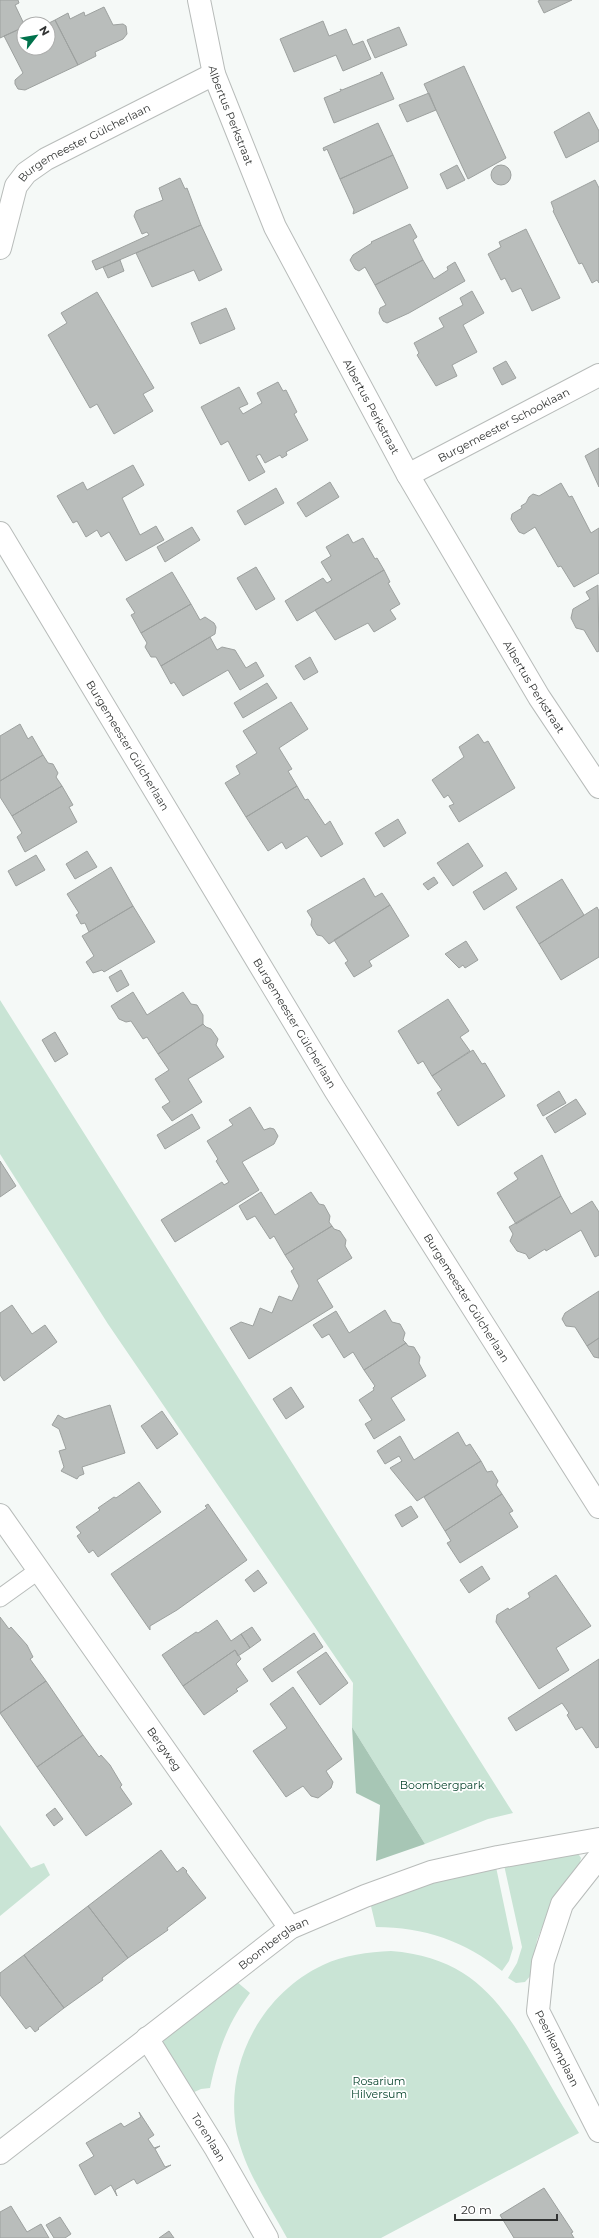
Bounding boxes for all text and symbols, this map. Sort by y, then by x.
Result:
north arrow [16,16,56,56]
text: N [36,23,53,38]
street label: Albertus Perkstraat [205,64,257,168]
street label: Burgemeester Gülcherlaan [15,100,153,185]
street label: Albertus Perkstraat [340,357,403,457]
street label: Burgemeester Schooklaan [435,385,572,465]
street label: Albertus Perkstraat [500,638,568,736]
street label: Burgemeester Gülcherlaan [83,678,172,813]
street label: Burgemeester Gülcherlaan [250,955,339,1091]
street label: Burgemeester Gülcherlaan [421,1231,513,1365]
street label: Bergweg [144,1724,185,1774]
park label: Boombergpark [400,1778,485,1792]
street label: Boomberglaan [235,1914,311,1973]
street label: Peerlkamplaan [532,2008,582,2089]
park label: Rosarium Hilversum [351,2074,407,2101]
street label: Torenlaan [188,2111,229,2164]
scale bar [455,2196,557,2222]
text: 20 m [461,2202,492,2217]

